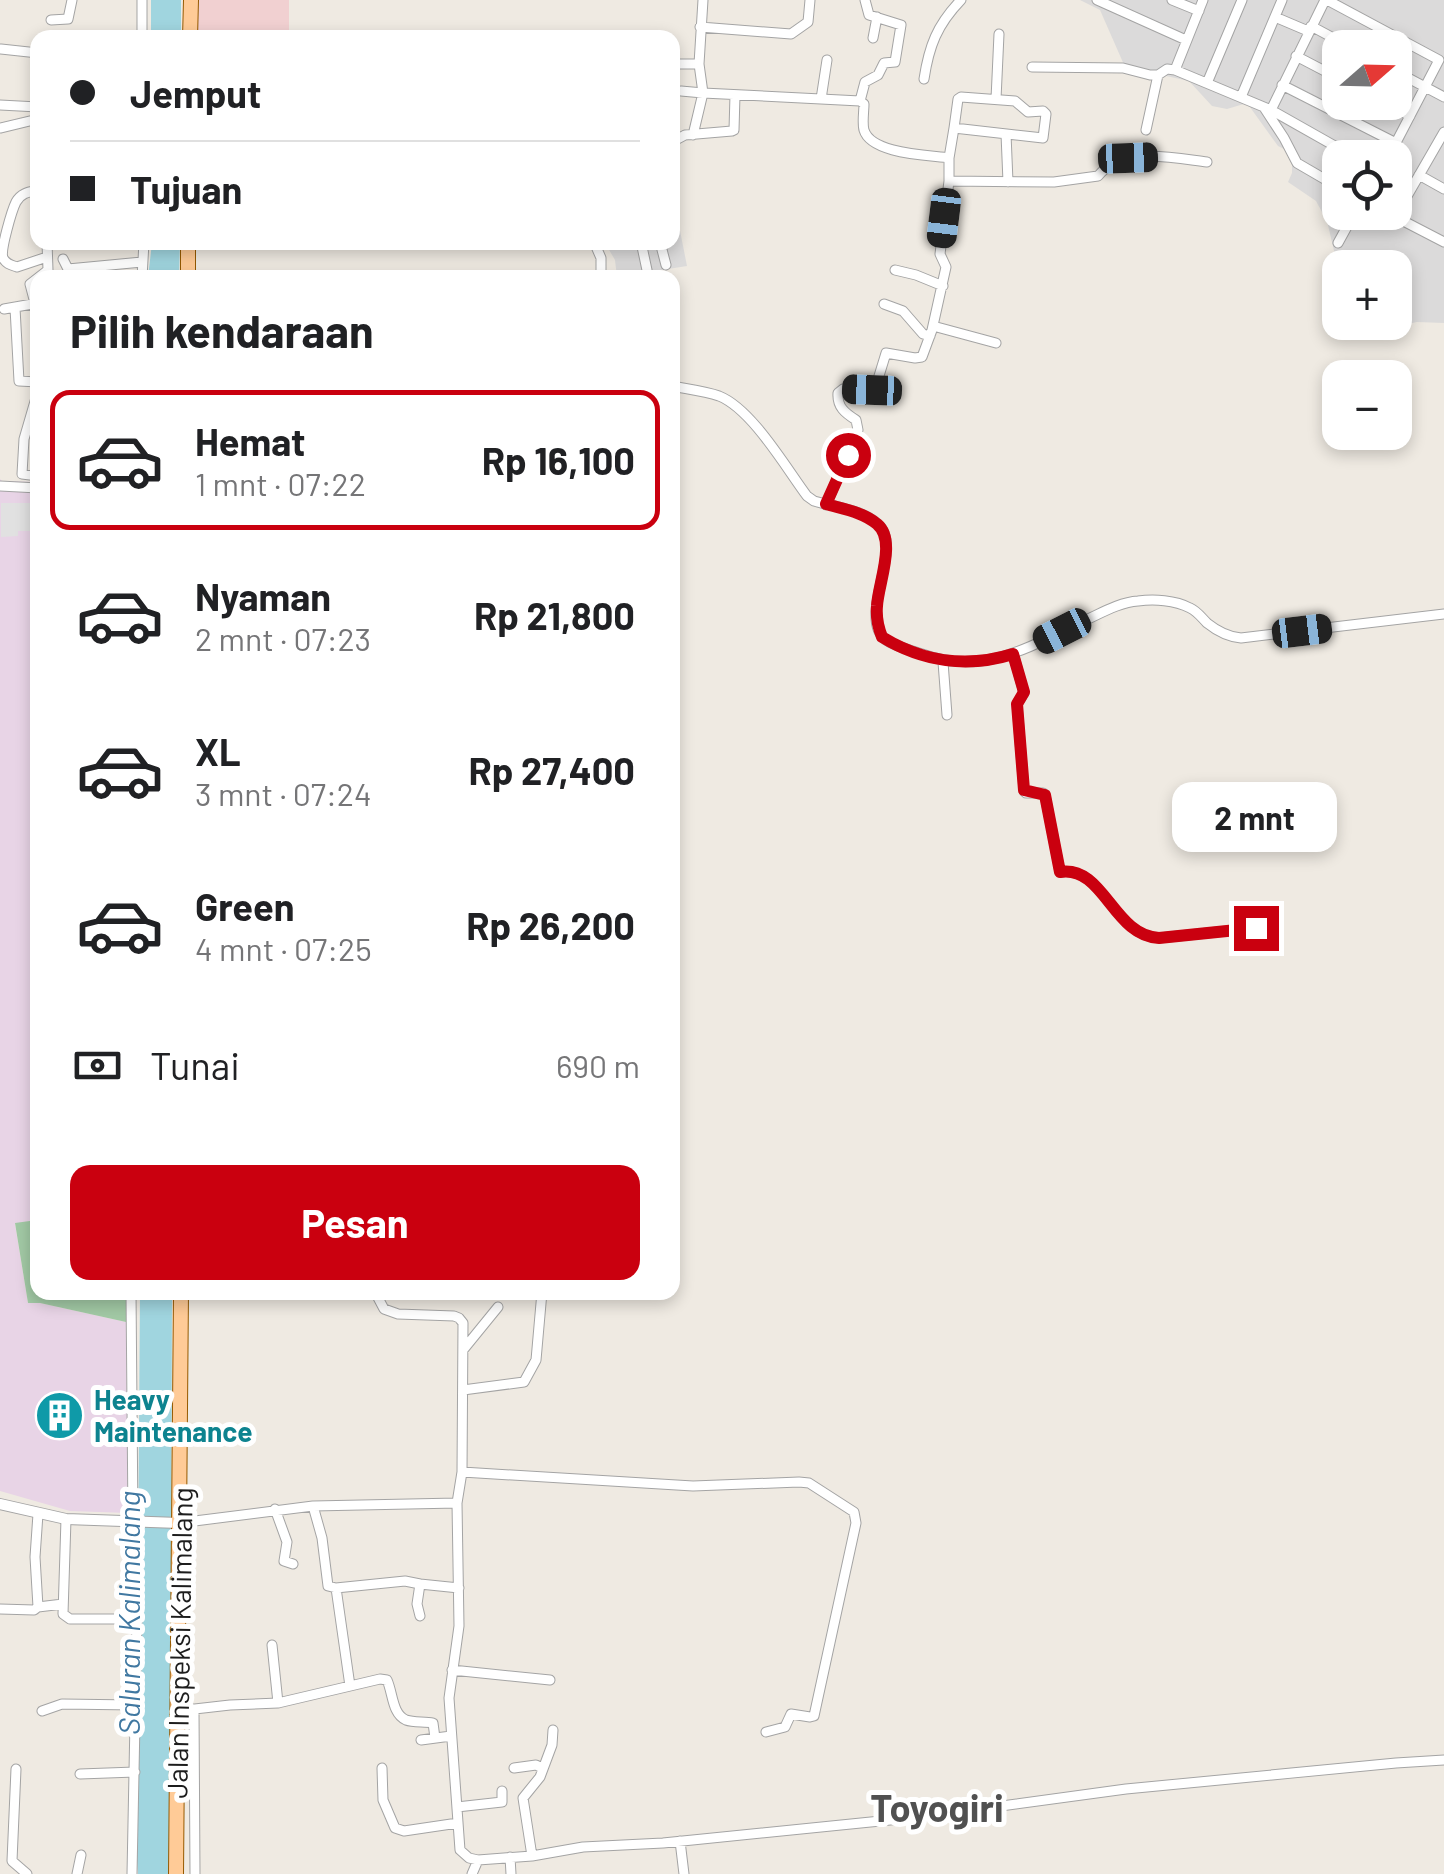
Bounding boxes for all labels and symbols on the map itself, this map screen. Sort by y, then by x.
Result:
north arrow [1322,30,1412,120]
car [1097,142,1159,174]
car [925,186,963,250]
car [841,374,903,406]
route start [826,433,871,478]
car [1028,604,1096,658]
car [1270,612,1334,650]
callout: 2 mnt [1174,783,1338,853]
route end [1234,906,1279,951]
place label: Heavy Maintenance [94,1382,252,1448]
building icon: Heavy Maintenance [33,1389,85,1441]
street label: Jalan Inspeksi Kalimalang [159,1487,199,1799]
water label: Saluran Kalimalang [110,1491,146,1735]
district label: Toyogiri [870,1784,1004,1830]

